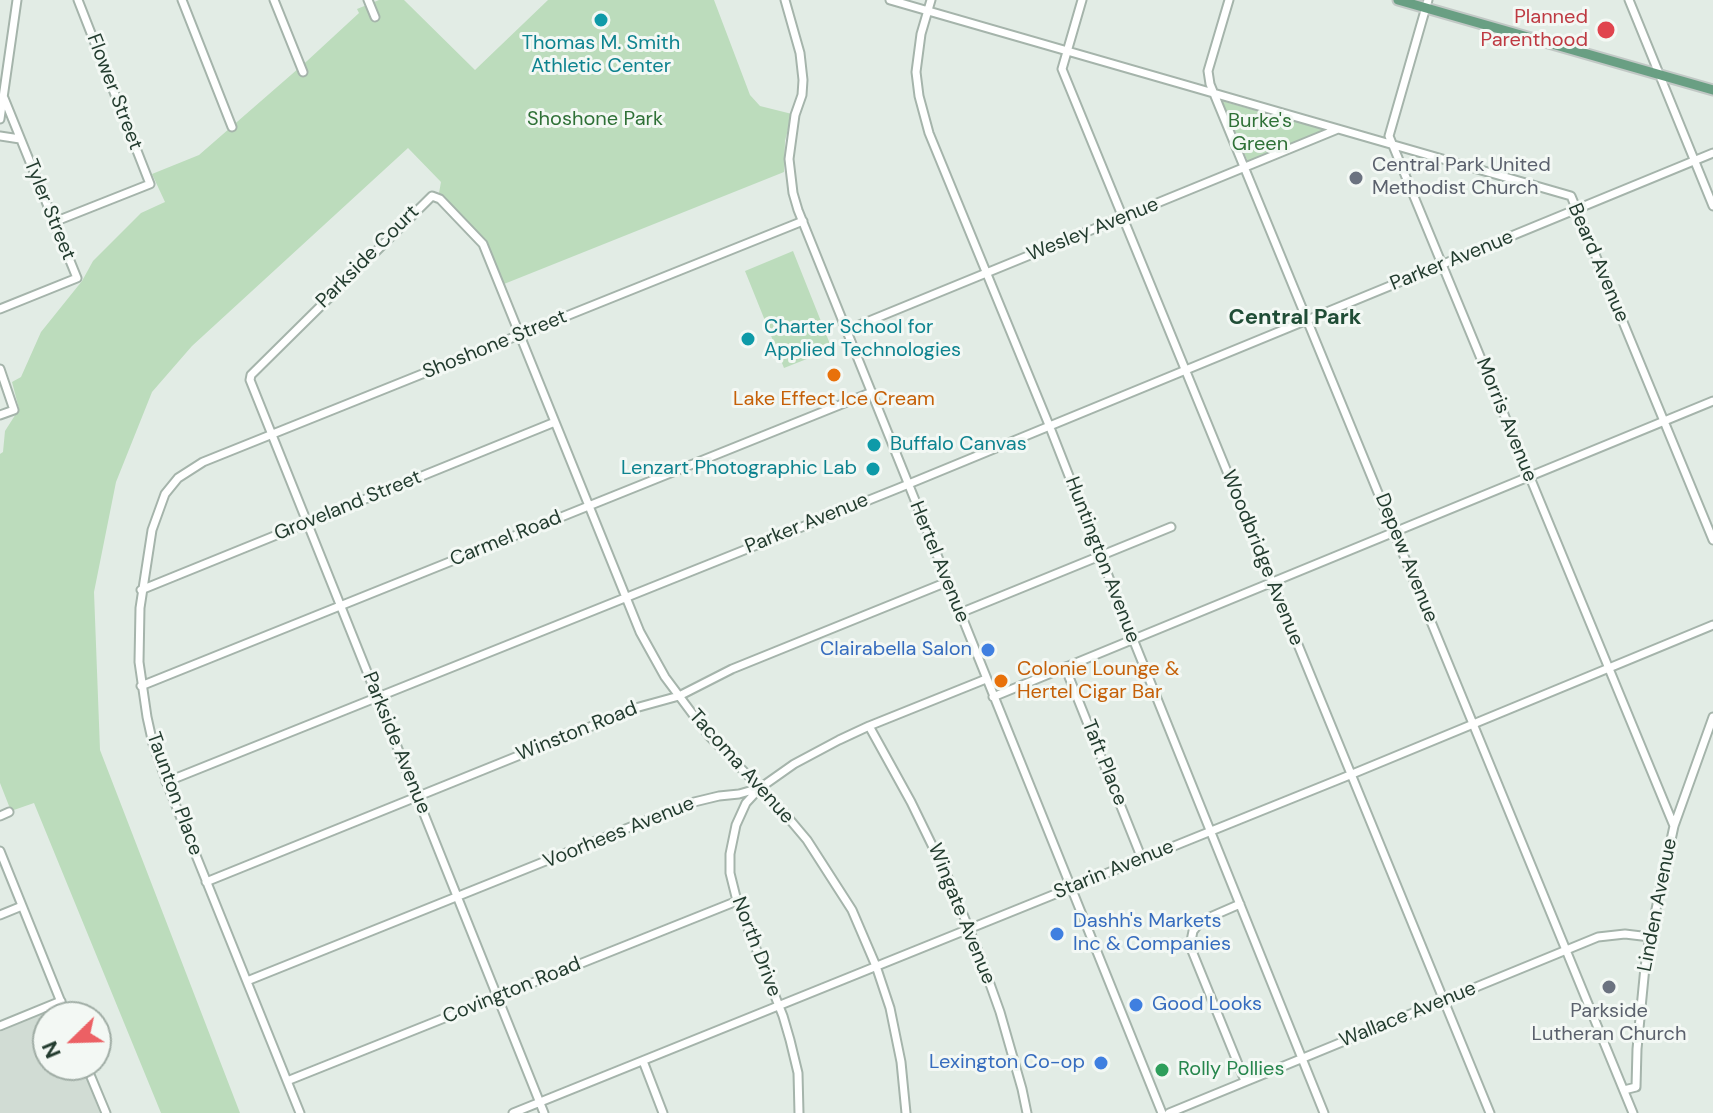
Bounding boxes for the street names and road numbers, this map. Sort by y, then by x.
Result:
street label: Flower Street [81,31,147,153]
street label: Tyler Street [18,156,80,264]
street label: Wesley Avenue [1024,193,1162,267]
street label: Parkside Court [311,200,425,314]
street label: Beard Avenue [1562,200,1634,326]
street label: Parker Avenue [1387,225,1517,297]
street label: Shoshone Street [419,305,571,385]
street label: Morris Avenue [1470,354,1542,486]
street label: Groveland Street [271,466,425,546]
street label: Woodbridge Avenue [1216,467,1308,649]
street label: Huntington Avenue [1059,474,1145,646]
street label: Parker Avenue [742,488,872,560]
street label: Depew Avenue [1369,490,1443,626]
street label: Hertel Avenue [904,498,974,626]
street label: Carmel Road [447,506,565,572]
street label: Parkside Avenue [357,669,435,817]
street label: Winston Road [513,697,641,767]
street label: Tacoma Avenue [683,705,799,829]
street label: Taft Place [1076,717,1132,809]
street label: Taunton Place [141,729,207,859]
street label: Voorhees Avenue [540,792,698,874]
street label: Starin Avenue [1050,835,1178,905]
street label: Linden Avenue [1633,836,1683,974]
street label: Wingate Avenue [922,840,1000,988]
street label: North Drive [726,894,786,1000]
street label: Covington Road [440,952,584,1030]
street label: Wallace Avenue [1336,977,1480,1053]

